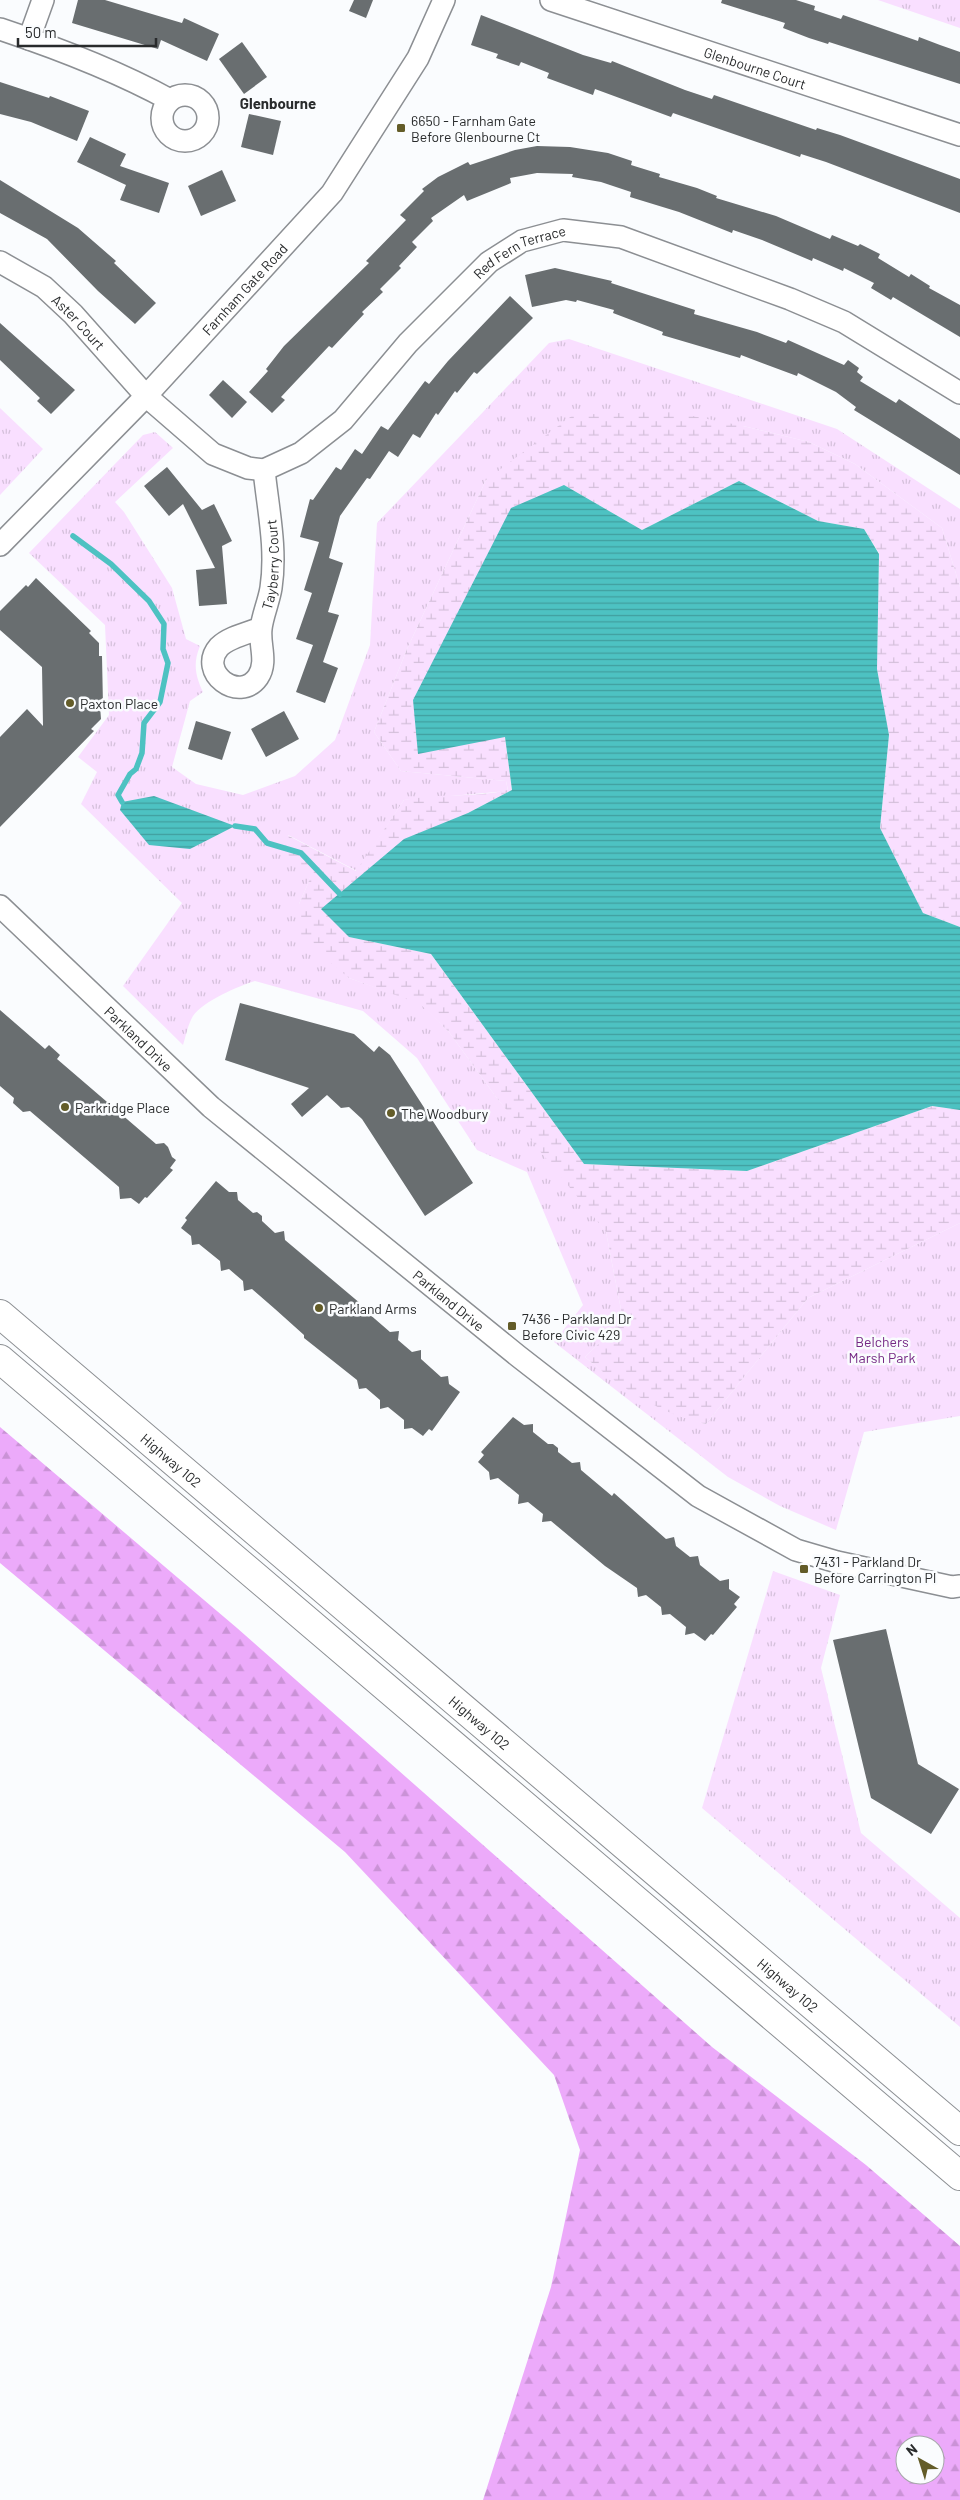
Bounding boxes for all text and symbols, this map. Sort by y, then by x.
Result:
scale bar [18,15,155,47]
text: 50 m [25,23,57,41]
street label: Glenbourne Court [702,43,808,92]
district label: Glenbourne [240,94,316,112]
place label: 6650 - Farnham Gate Before Glenbourne Ct [411,112,540,145]
marker: 6650 - Farnham Gate Before Glenbourne Ct [395,122,407,134]
street label: Red Fern Terrace [469,221,567,282]
street label: Farnham Gate Road [198,239,290,338]
street label: Aster Court [49,291,109,353]
street label: Tayberry Court [257,519,282,611]
place label: Paxton Place [80,695,158,712]
marker: Paxton Place [64,697,76,709]
street label: Parkland Drive [102,1002,176,1075]
place label: Parkridge Place [75,1099,170,1116]
marker: Parkridge Place [59,1101,71,1113]
place label: The Woodbury [401,1105,489,1122]
marker: The Woodbury [385,1107,397,1119]
street label: Parkland Drive [410,1266,488,1334]
place label: Parkland Arms [329,1300,417,1317]
marker: Parkland Arms [313,1302,325,1314]
place label: 7436 - Parkland Dr Before Civic 429 [522,1310,631,1343]
marker: 7436 - Parkland Dr Before Civic 429 [506,1320,518,1332]
park label: Belchers Marsh Park [849,1333,915,1366]
street label: Highway 102 [138,1429,205,1490]
place label: 7431 - Parkland Dr Before Carrington Pl [814,1553,936,1586]
marker: 7431 - Parkland Dr Before Carrington Pl [798,1563,810,1575]
street label: Highway 102 [446,1692,514,1753]
street label: Highway 102 [754,1954,822,2015]
north arrow [895,2435,945,2485]
text: N [903,2440,920,2459]

